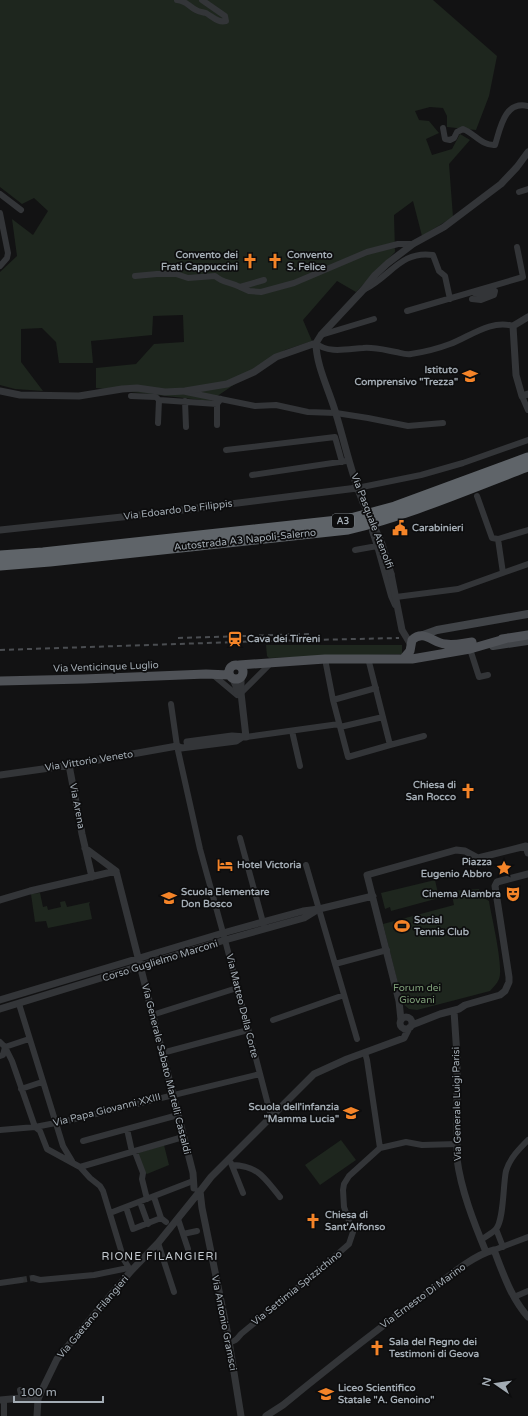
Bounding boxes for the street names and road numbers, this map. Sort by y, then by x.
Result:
street label: Via Pasquale Atenolfi [348,472,396,570]
street label: Via Edoardo De Filippis [123,497,233,523]
road number: A3 [332,514,354,528]
street label: Autostrada A3 Napoli-Salerno [173,527,317,553]
street label: Via Venticinque Luglio [53,659,159,675]
street label: Via Vittorio Veneto [44,748,134,774]
street label: Via Arena [67,782,87,830]
street label: Corso Guglielmo Marconi [101,938,219,984]
street label: Via Matteo Della Corte [223,953,261,1060]
street label: Via Generale Sabato Martelli Castaldi [139,982,193,1156]
street label: Via Generale Luigi Parisi [450,1047,464,1161]
street label: Via Papa Giovanni XXIII [52,1091,162,1129]
street label: Via Settimia Spizzichino [249,1248,345,1328]
street label: Via Ernesto Di Marino [378,1261,468,1331]
street label: Via Gaetano Filangieri [55,1273,131,1361]
street label: Via Antonio Gramsci [209,1274,239,1372]

